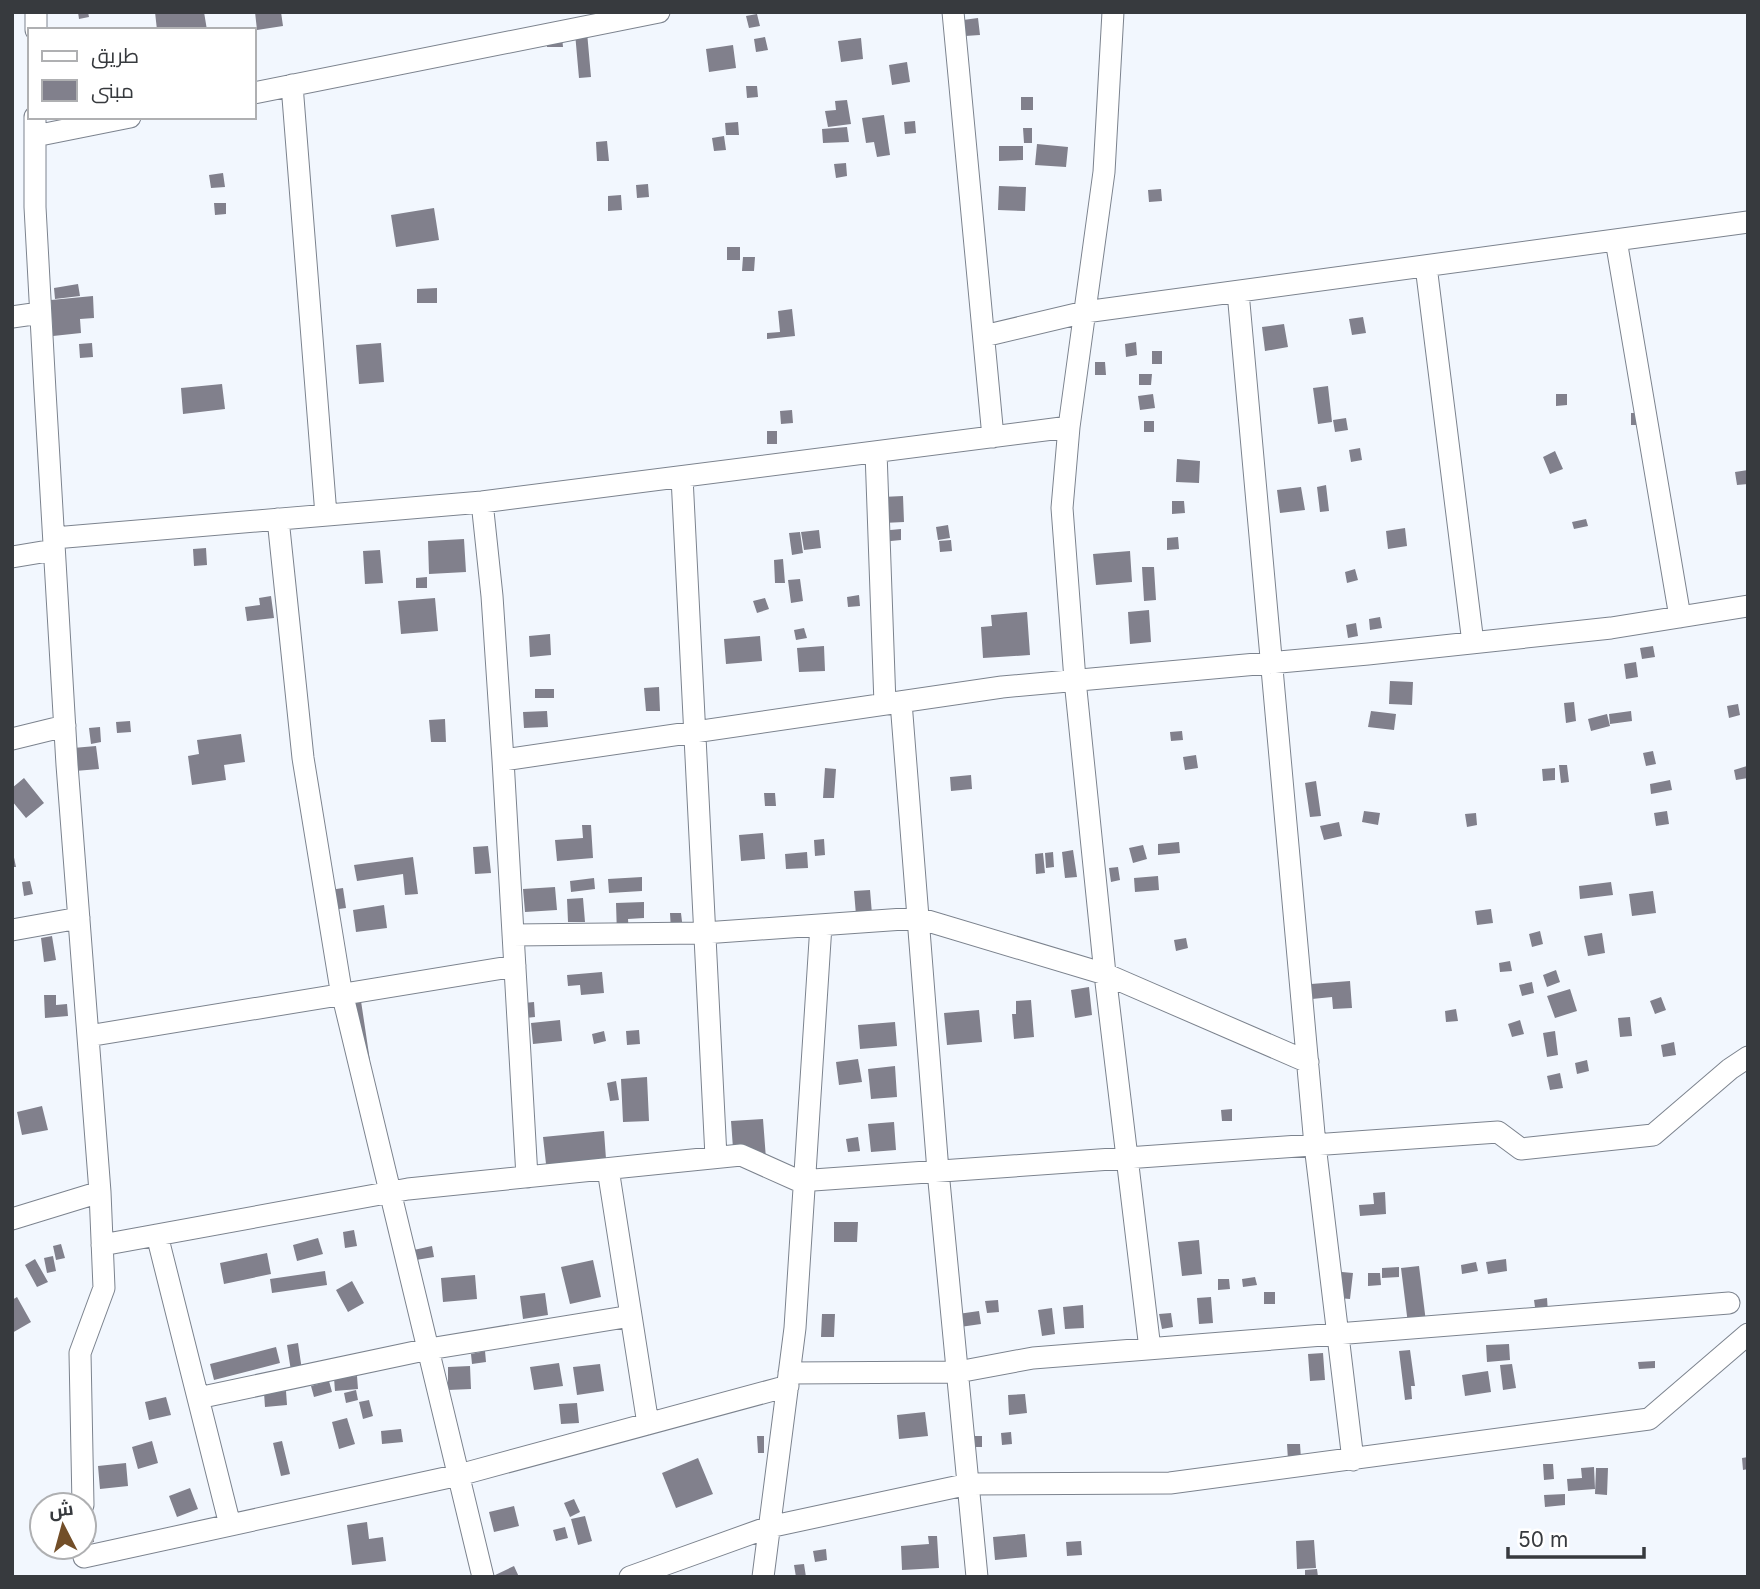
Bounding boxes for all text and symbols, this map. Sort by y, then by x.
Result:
legend [28,28,256,119]
text: طريق [91,43,139,69]
text: مبنى [91,78,134,104]
north arrow [28,1491,98,1561]
text: ش [48,1497,75,1522]
scale bar [1508,1516,1644,1560]
text: 50 m [1518,1527,1568,1552]

